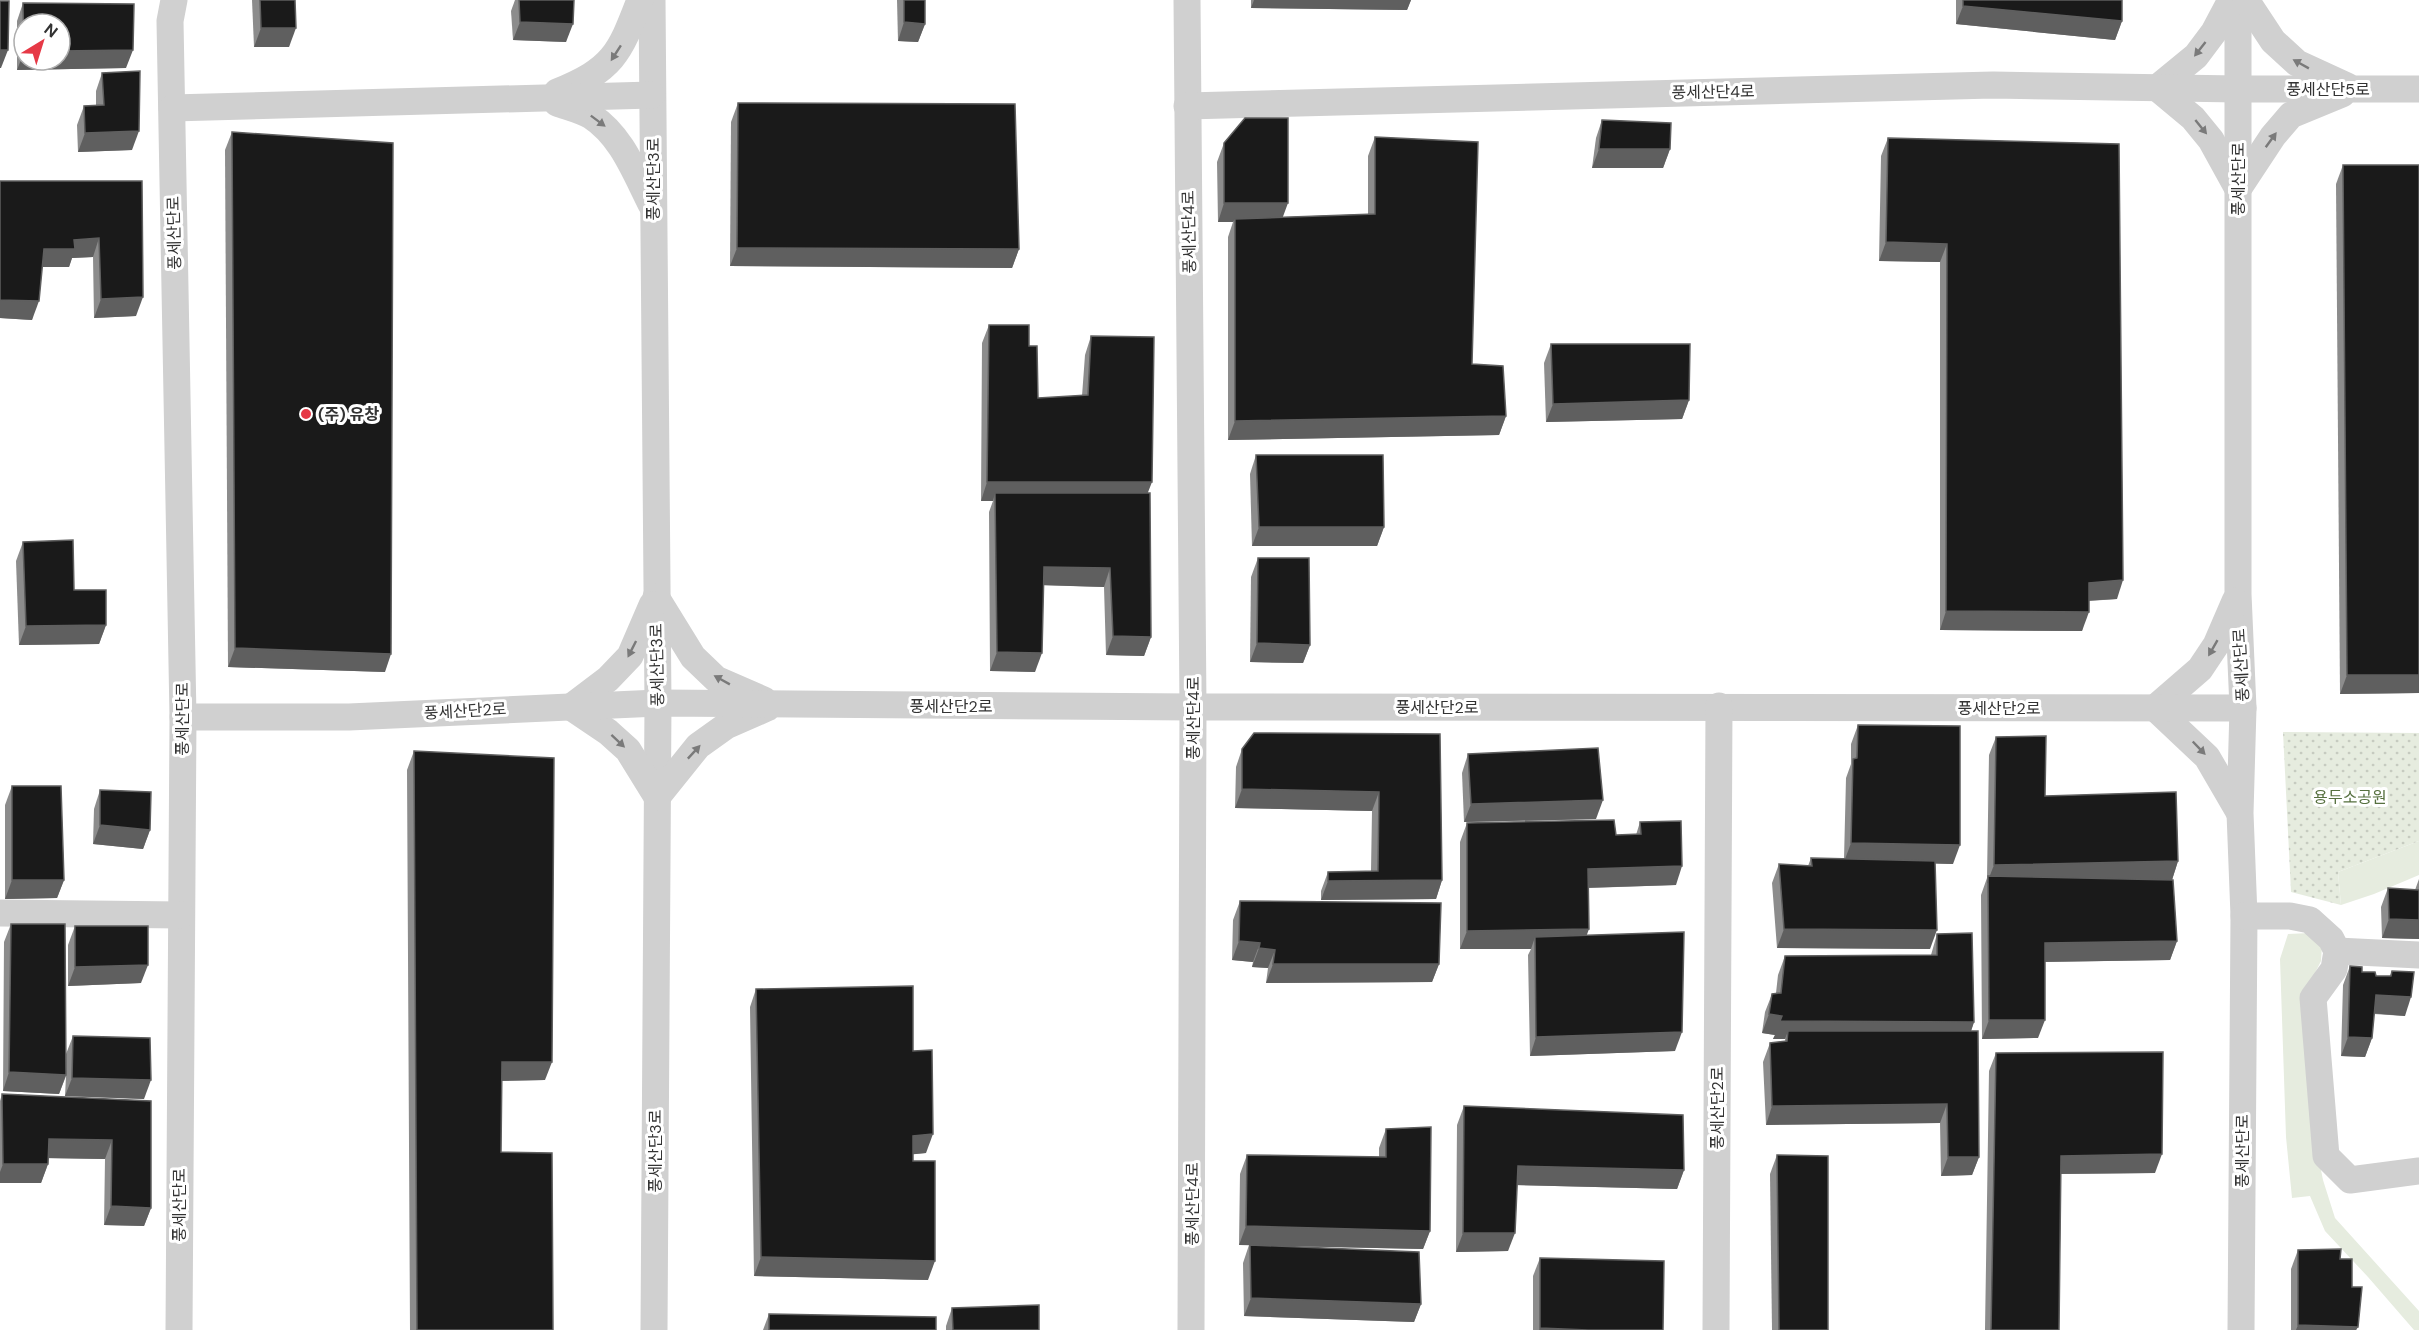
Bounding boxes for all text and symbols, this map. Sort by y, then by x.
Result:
north arrow [12,12,72,72]
text: N [40,19,62,42]
one-way arrow [2195,42,2207,57]
one-way arrow [610,45,621,61]
one-way arrow [2292,59,2309,69]
street label: 풍세산단5로 [2286,79,2370,100]
street label: 풍세산단4로 [1671,81,1755,103]
one-way arrow [590,115,605,127]
one-way arrow [2194,119,2207,135]
one-way arrow [2265,132,2276,148]
street label: 풍세산단3로 [643,137,664,221]
street label: 풍세산단로 [2228,142,2249,216]
street label: 풍세산단4로 [1178,190,1200,274]
street label: 풍세산단로 [163,196,185,270]
place label: (주) 유창 [318,404,379,425]
marker: (주) 유창 [299,407,313,421]
street label: 풍세산단3로 [646,623,668,707]
street label: 풍세산단로 [2229,627,2253,702]
one-way arrow [2208,640,2219,656]
one-way arrow [627,641,637,658]
one-way arrow [713,675,730,685]
street label: 풍세산단4로 [1183,676,1204,760]
street label: 풍세산단로 [172,682,193,756]
street label: 풍세산단2로 [910,696,993,717]
street label: 풍세산단2로 [1396,697,1479,718]
street label: 풍세산단2로 [423,698,507,724]
street label: 풍세산단2로 [1958,698,2041,719]
one-way arrow [610,734,625,747]
one-way arrow [2191,740,2205,754]
one-way arrow [687,744,701,759]
park label: 용두소공원 [2313,787,2387,808]
street label: 풍세산단2로 [1707,1066,1728,1149]
street label: 풍세산단3로 [645,1109,666,1193]
street label: 풍세산단로 [2232,1114,2253,1188]
street label: 풍세산단4로 [1182,1162,1203,1246]
street label: 풍세산단로 [169,1168,190,1242]

